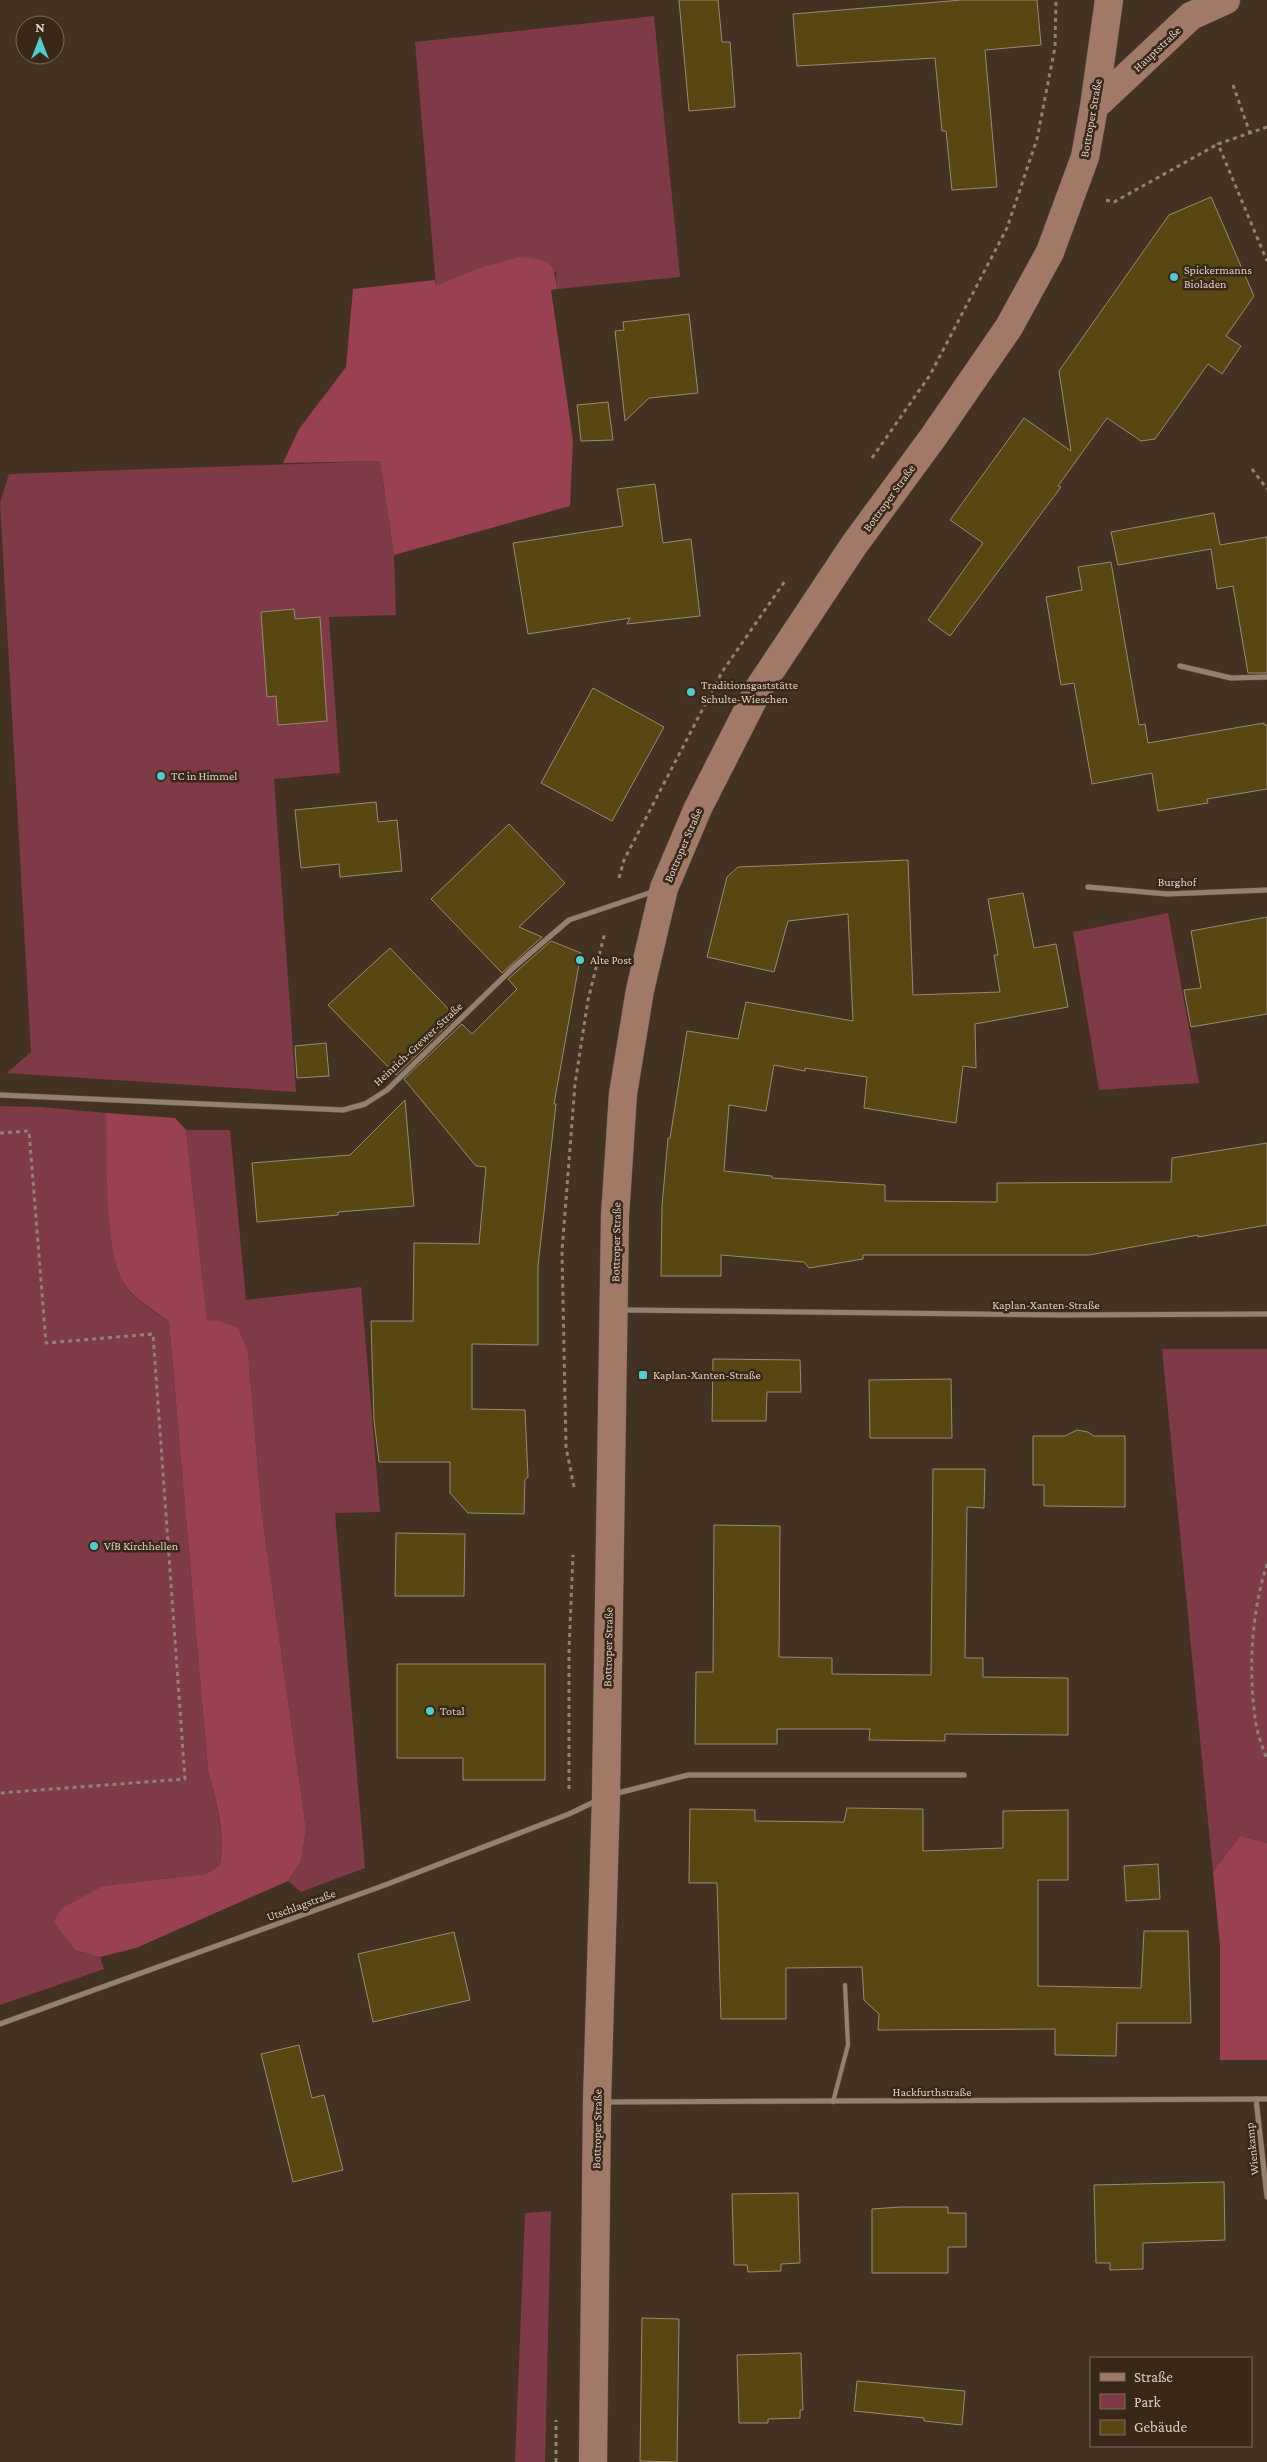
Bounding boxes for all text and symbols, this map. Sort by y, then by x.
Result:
north arrow [15,15,65,65]
text: N [35,19,45,35]
street label: Hauptstraße [1130,23,1184,75]
street label: Bottroper Straße [1077,78,1105,158]
place label: Spickermanns Bioladen [1184,263,1252,291]
marker: Spickermanns Bioladen [1168,271,1180,283]
street label: Bottroper Straße [860,462,918,534]
place label: Traditionsgaststätte Schulte-Wieschen [701,678,798,706]
marker: Traditionsgaststätte Schulte-Wieschen [685,686,697,698]
place label: TC in Himmel [171,769,237,783]
marker: TC in Himmel [155,770,167,782]
street label: Bottroper Straße [661,806,705,884]
street label: Burghof [1158,875,1198,889]
place label: Alte Post [590,953,633,967]
marker: Alte Post [574,954,586,966]
street label: Heinrich-Grewer-Straße [371,999,465,1089]
street label: Bottroper Straße [608,1202,624,1282]
street label: Kaplan-Xanten-Straße [992,1298,1100,1312]
place label: Kaplan-Xanten-Straße [653,1368,761,1382]
marker: Kaplan-Xanten-Straße [637,1369,649,1381]
place label: VfB Kirchhellen [104,1539,179,1553]
marker: VfB Kirchhellen [88,1540,100,1552]
street label: Bottroper Straße [600,1607,616,1687]
place label: Total [440,1704,465,1718]
marker: Total [424,1705,436,1717]
street label: Utschlagstraße [265,1886,337,1924]
street label: Hackfurthstraße [893,2085,971,2099]
street label: Bottroper Straße [589,2089,605,2169]
street label: Wienkamp [1242,2122,1262,2176]
legend [1090,2357,1252,2447]
text: Straße [1134,2369,1173,2385]
text: Park [1134,2394,1161,2410]
text: Gebäude [1134,2419,1188,2435]

